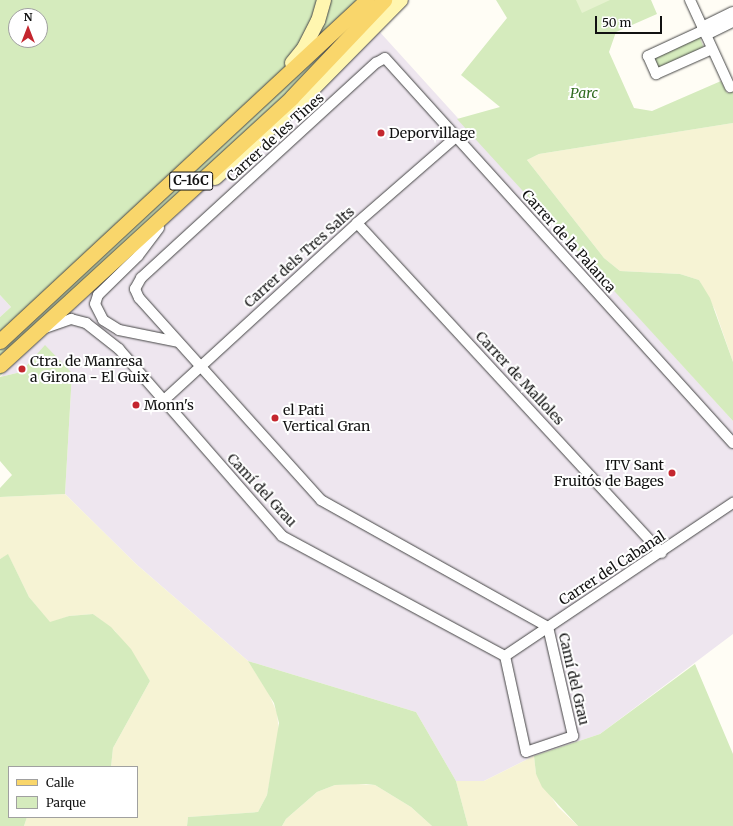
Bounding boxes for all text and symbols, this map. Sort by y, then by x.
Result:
north arrow [8,8,48,48]
scale bar [597,8,664,34]
text: N [24,10,32,24]
text: 50 m [602,15,631,30]
park label: Parc [570,85,598,101]
street label: Carrer de les Tines [223,89,327,185]
place label: Deporvillage [389,125,475,141]
marker: Deporvillage [376,128,386,138]
road number: C-16C [169,170,213,192]
street label: Carrer de la Palanca [518,186,620,296]
street label: Carrer dels Tres Salts [241,203,357,311]
street label: Carrer de Malloles [472,328,568,428]
place label: Ctra. de Manresa a Girona - El Guix [30,353,149,386]
marker: Ctra. de Manresa a Girona - El Guix [17,364,27,374]
place label: Monn's [144,397,194,413]
marker: Monn's [131,400,141,410]
place label: el Pati Vertical Gran [283,402,370,434]
marker: el Pati Vertical Gran [270,413,280,423]
street label: Camí del Grau [224,450,300,530]
place label: ITV Sant Fruitós de Bages [554,457,664,490]
marker: ITV Sant Fruitós de Bages [667,468,677,478]
street label: Carrer del Cabanal [556,527,668,609]
street label: Camí del Grau [555,631,593,727]
legend [8,766,138,818]
text: Calle [46,775,74,790]
text: Parque [46,795,86,810]

